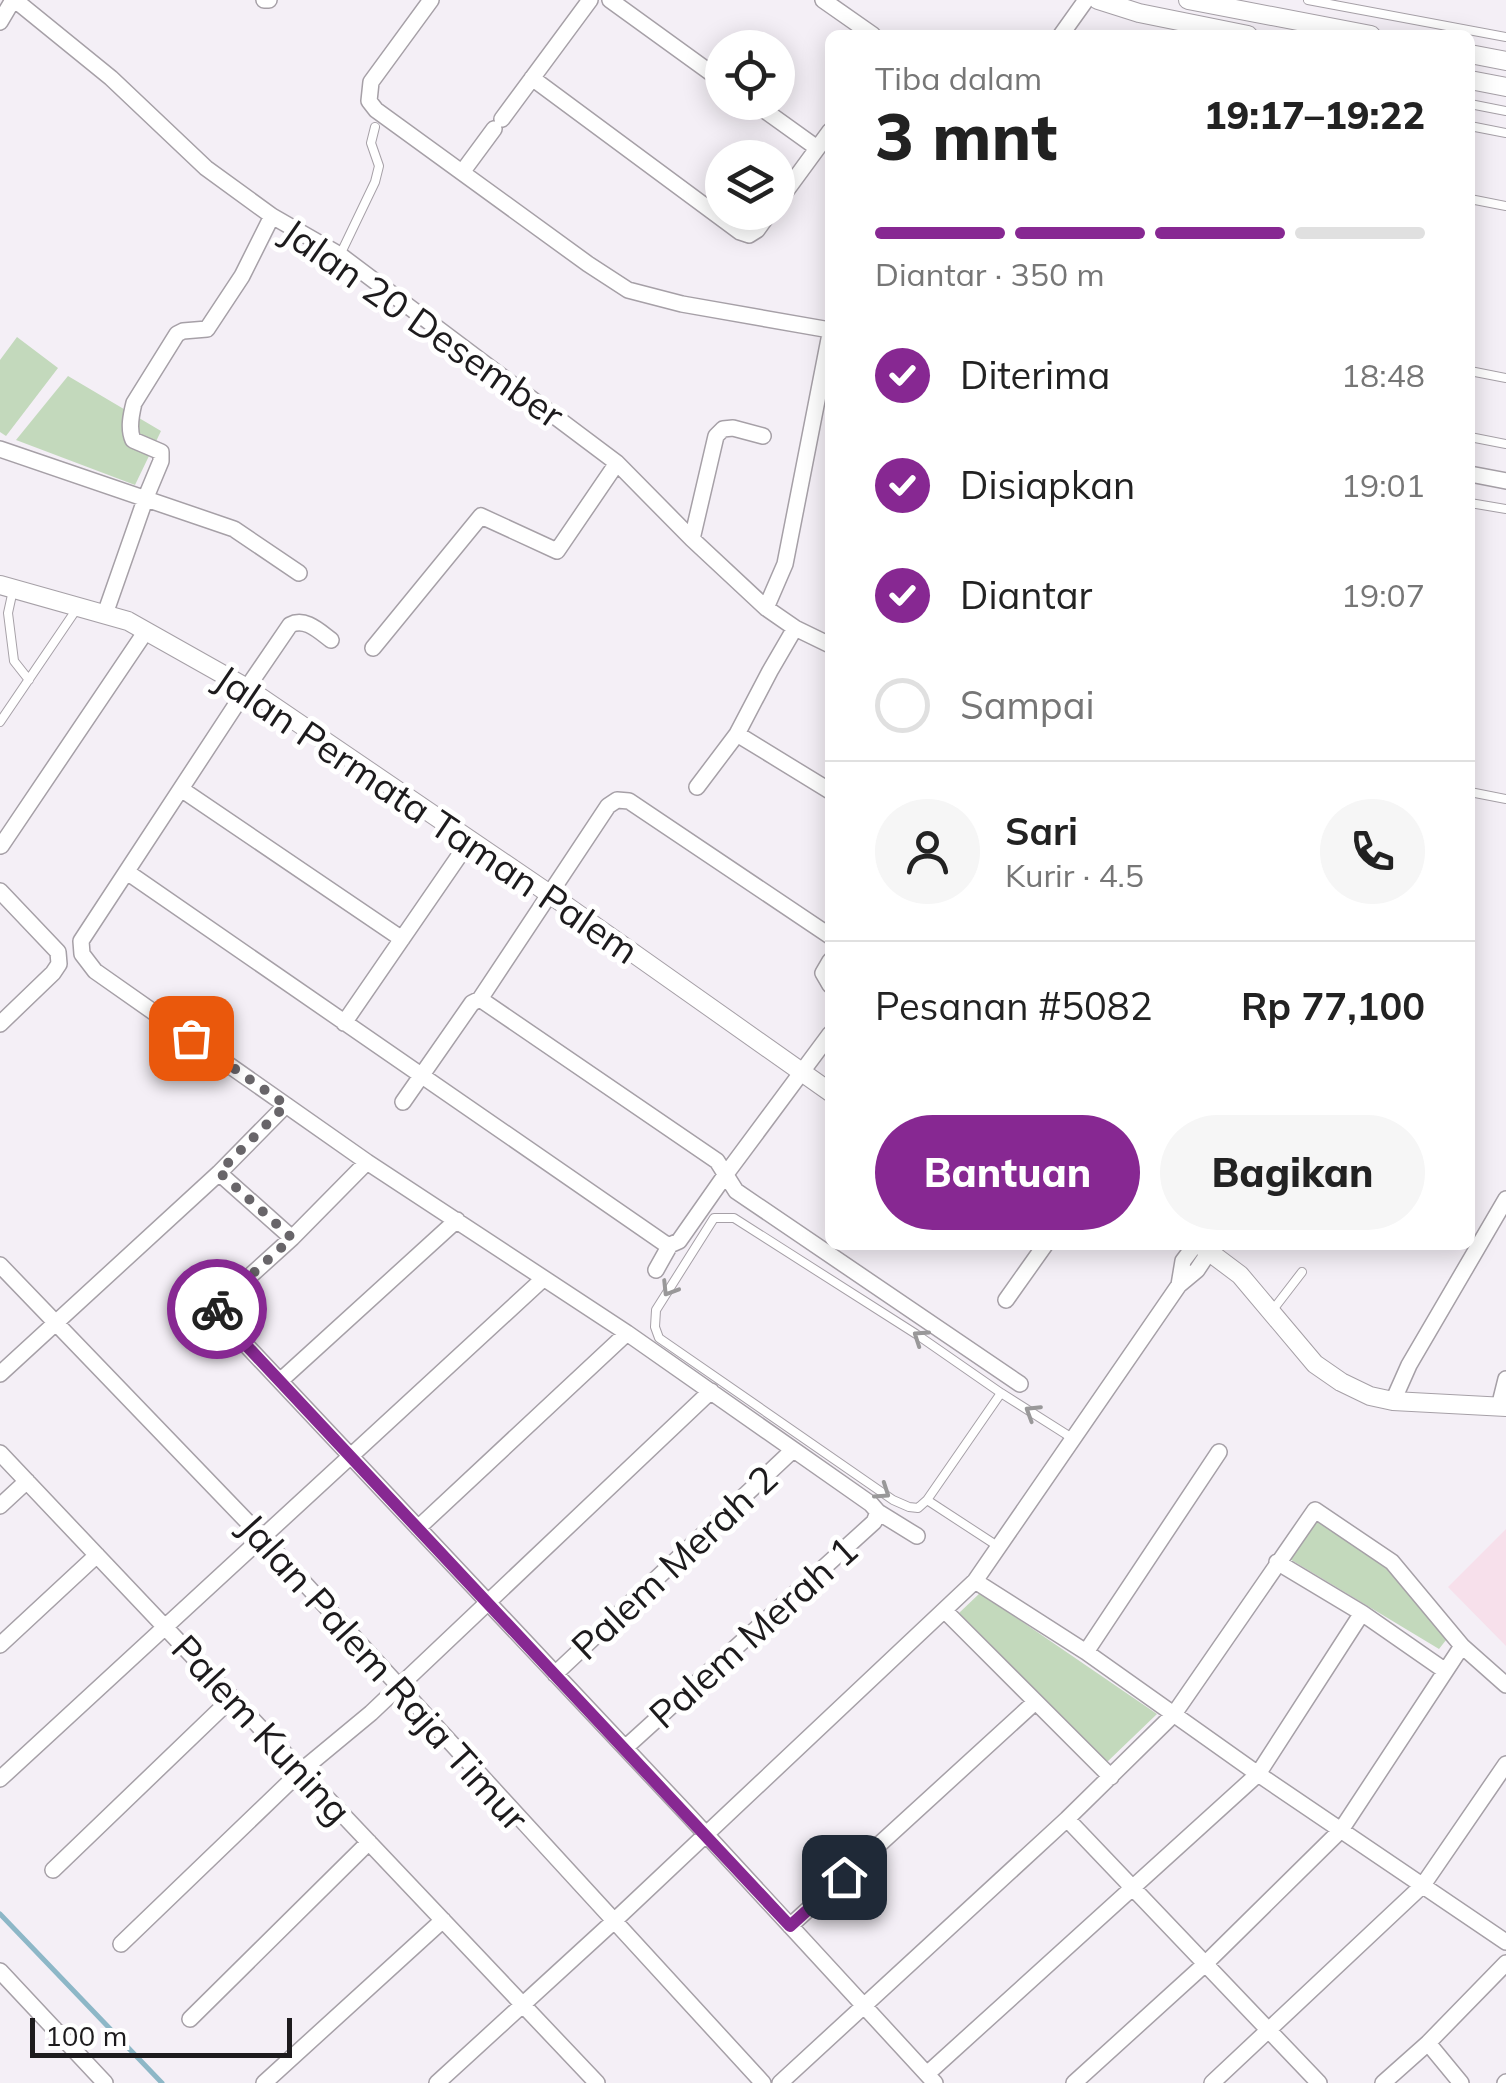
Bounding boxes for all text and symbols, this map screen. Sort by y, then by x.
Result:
map controls [705,30,795,230]
button: locate [705,30,795,120]
text: Tiba dalam [875,58,1042,98]
text: 19:17–19:22 [1204,91,1425,139]
text: 3 mnt [875,95,1057,176]
button: layers [705,140,795,230]
street label: Jalan 20 Desember [272,208,574,439]
text: Diantar · 350 m [875,254,1105,294]
icon: check [875,348,930,403]
text: Diterima [960,351,1110,399]
text: 18:48 [1341,355,1425,395]
icon: check [875,458,930,513]
text: Disiapkan [960,461,1135,509]
text: 19:01 [1341,465,1425,505]
icon: check [875,568,930,623]
text: Diantar [960,571,1092,619]
text: 19:07 [1341,575,1425,615]
street label: Jalan Permata Taman Palem [206,654,648,974]
text: Sampai [960,681,1094,729]
button: person [875,799,980,904]
button: phone [1320,799,1425,904]
text: Sari [1005,807,1078,855]
text: Kurir · 4.5 [1005,855,1144,895]
text: Pesanan #5082 [875,982,1152,1030]
text: Rp 77,100 [1241,982,1425,1030]
pin [149,996,234,1081]
icon: bag [164,1011,219,1066]
button: Bantuan [875,1115,1140,1230]
button: Bagikan [1160,1115,1425,1230]
courier [167,1259,267,1359]
one-way arrow [663,1278,682,1296]
icon: bike [190,1282,245,1337]
one-way arrow [913,1331,931,1350]
one-way arrow [1025,1405,1043,1424]
street label: Palem Merah 2 [561,1454,787,1670]
one-way arrow [872,1479,890,1498]
street label: Jalan Palem Raja Timur [229,1503,539,1841]
street label: Palem Merah 1 [639,1526,867,1738]
street label: Palem Kuning [162,1624,362,1834]
pin [802,1835,887,1920]
icon: home [817,1850,872,1905]
scale bar [30,2013,292,2058]
text: 100 m [45,2018,127,2053]

